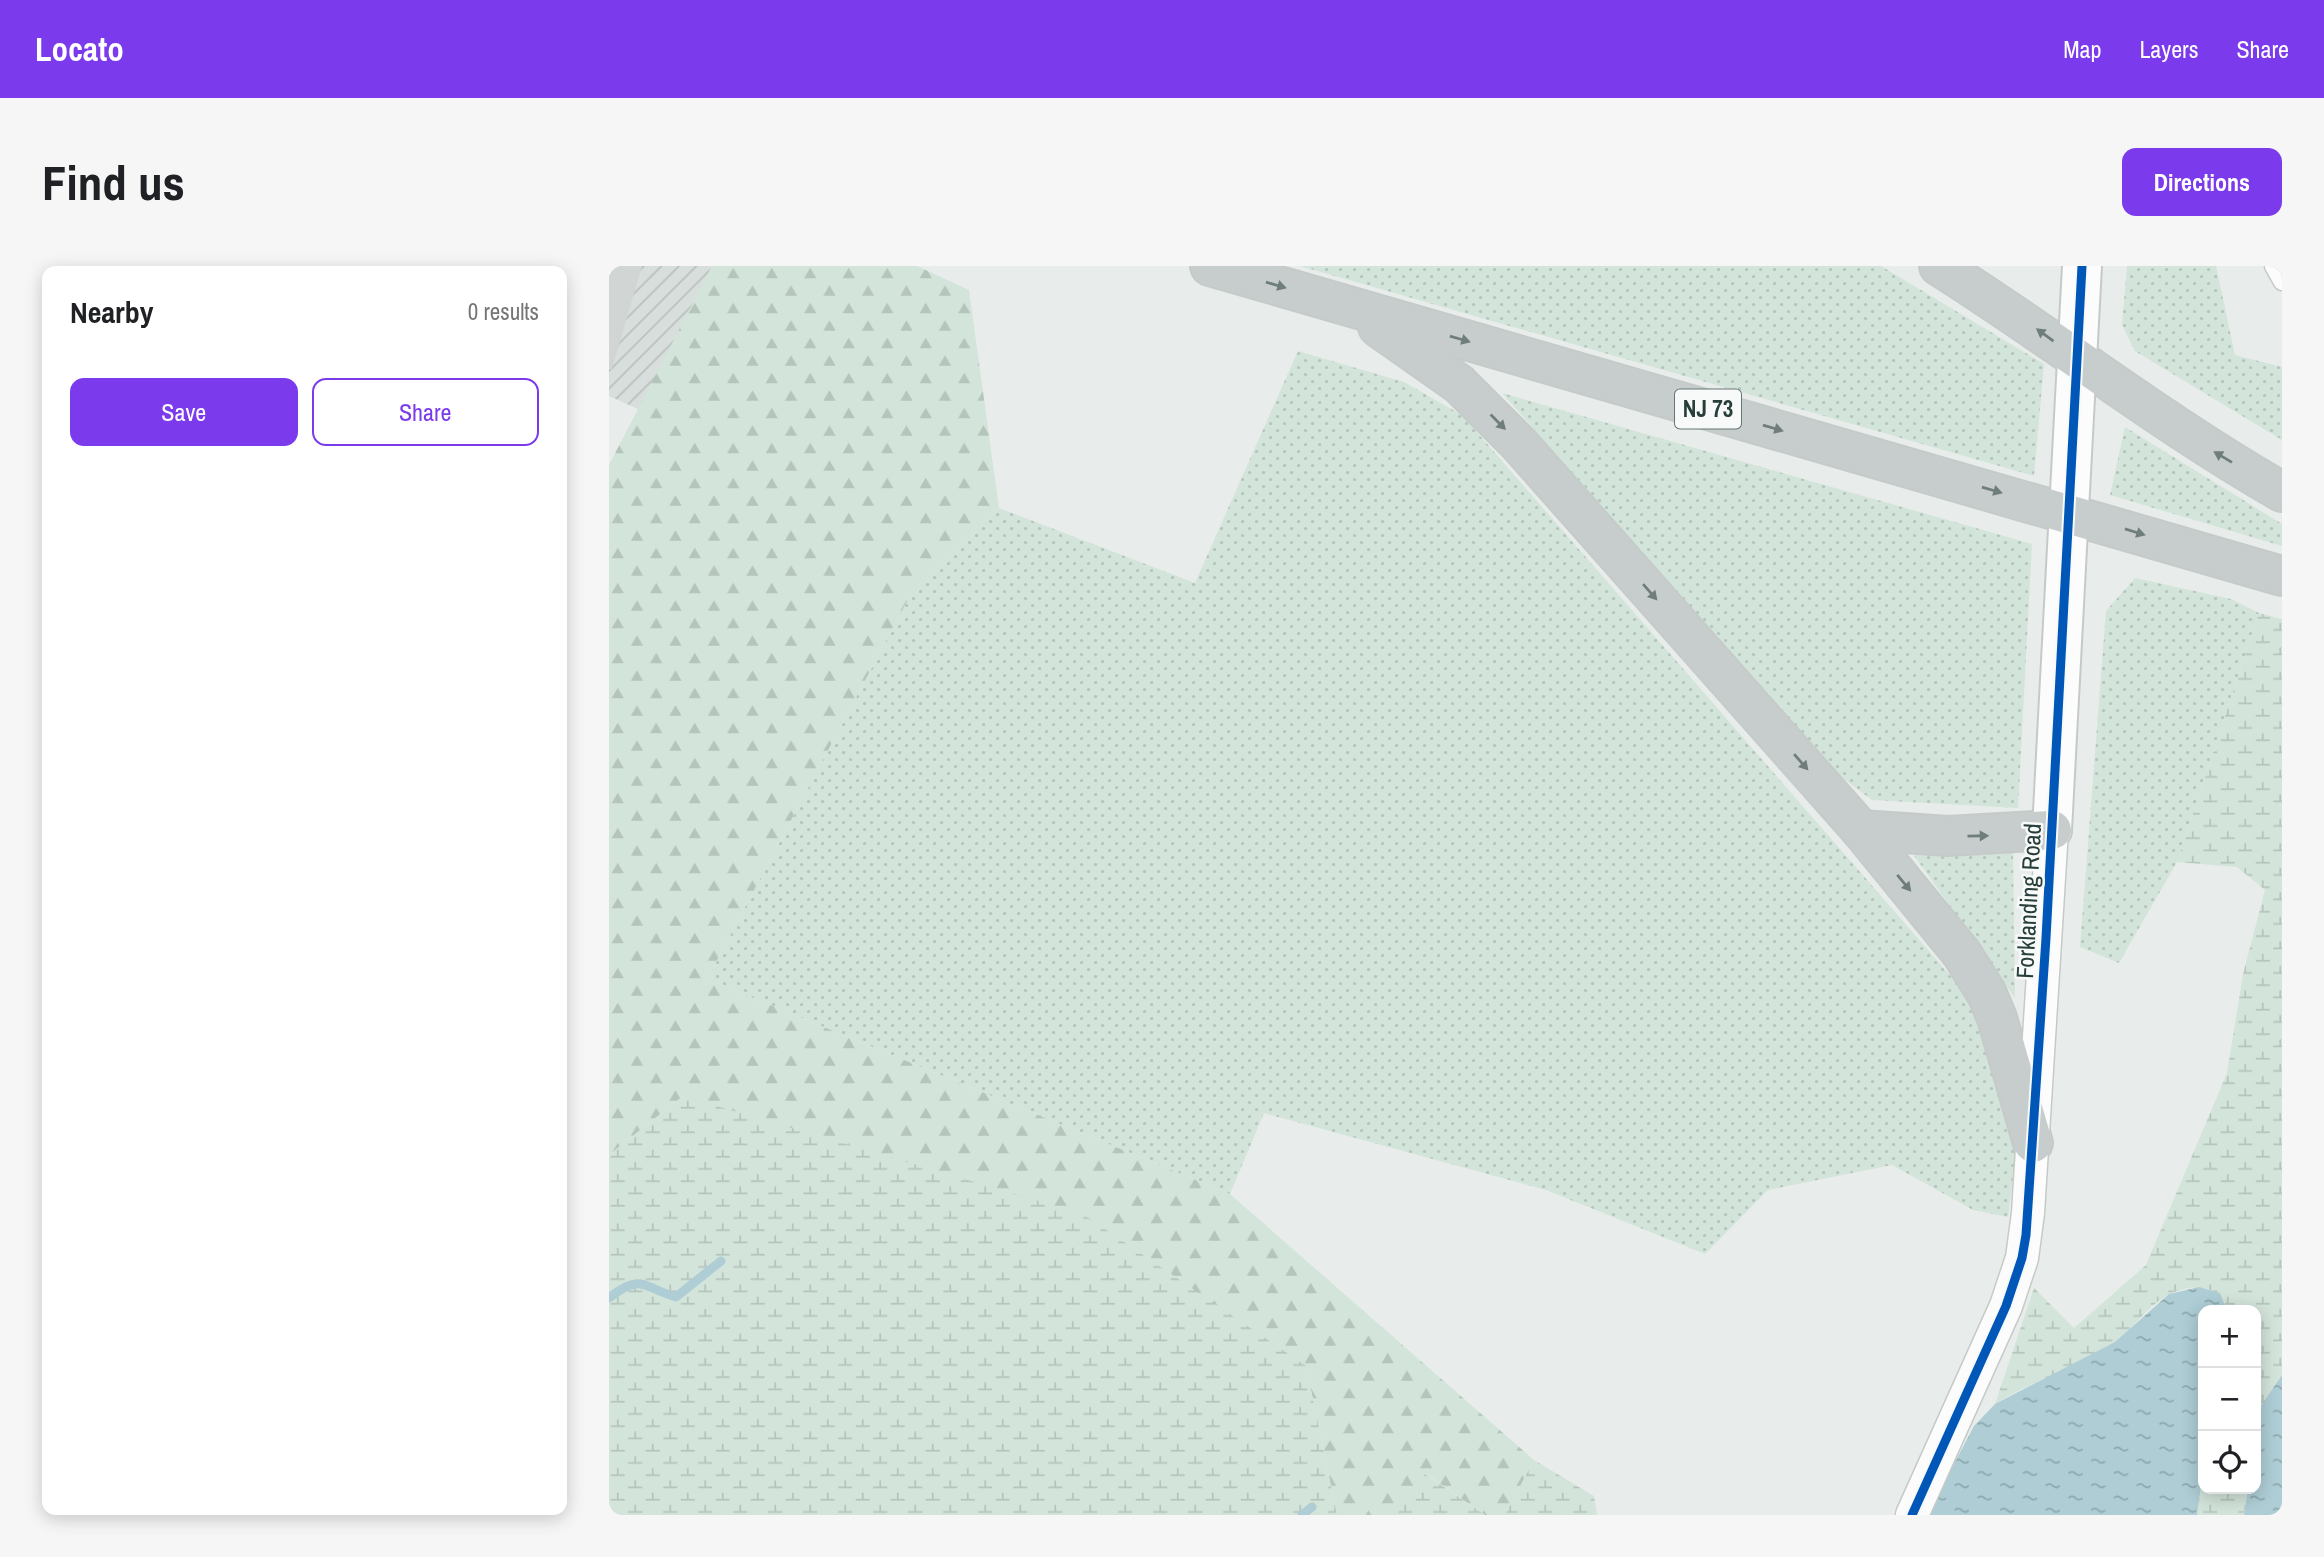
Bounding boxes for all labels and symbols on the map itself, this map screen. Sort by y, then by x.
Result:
one-way arrow [1266,281,1287,291]
one-way arrow [2036,328,2054,342]
one-way arrow [1450,334,1471,344]
road number: NJ 73 [1675,390,1741,428]
one-way arrow [1490,413,1506,430]
one-way arrow [1762,423,1784,434]
one-way arrow [2214,451,2233,463]
one-way arrow [1982,486,2003,496]
one-way arrow [2125,527,2146,537]
one-way arrow [1642,583,1657,600]
one-way arrow [1792,753,1808,770]
street label: Forklanding Road [2008,822,2048,979]
one-way arrow [1967,830,1989,842]
one-way arrow [1896,874,1911,891]

